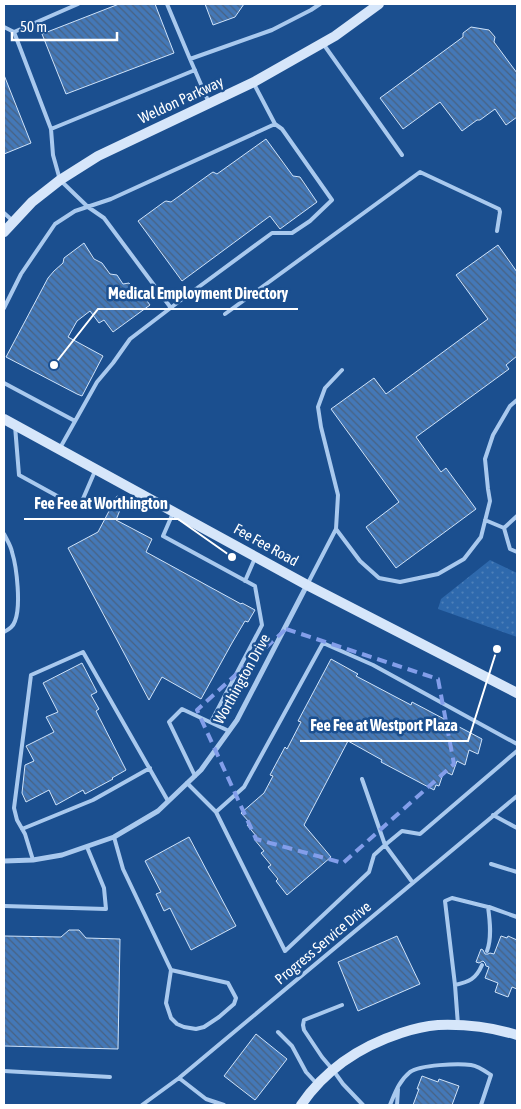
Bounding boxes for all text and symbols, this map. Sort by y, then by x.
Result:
scale bar [12,10,118,42]
text: 50 m [20,18,47,35]
street label: Weldon Parkway [136,72,226,127]
callout: Medical Employment Directory [98,278,298,309]
text: Medical Employment Directory [108,284,288,302]
callout: Fee Fee at Worthington [24,488,178,519]
text: Fee Fee at Worthington [34,494,168,512]
street label: Fee Fee Road [231,520,302,569]
street label: Worthington Drive [210,631,273,727]
callout: Fee Fee at Westport Plaza [300,710,468,741]
text: Fee Fee at Westport Plaza [310,716,458,734]
street label: Progress Service Drive [271,897,374,988]

